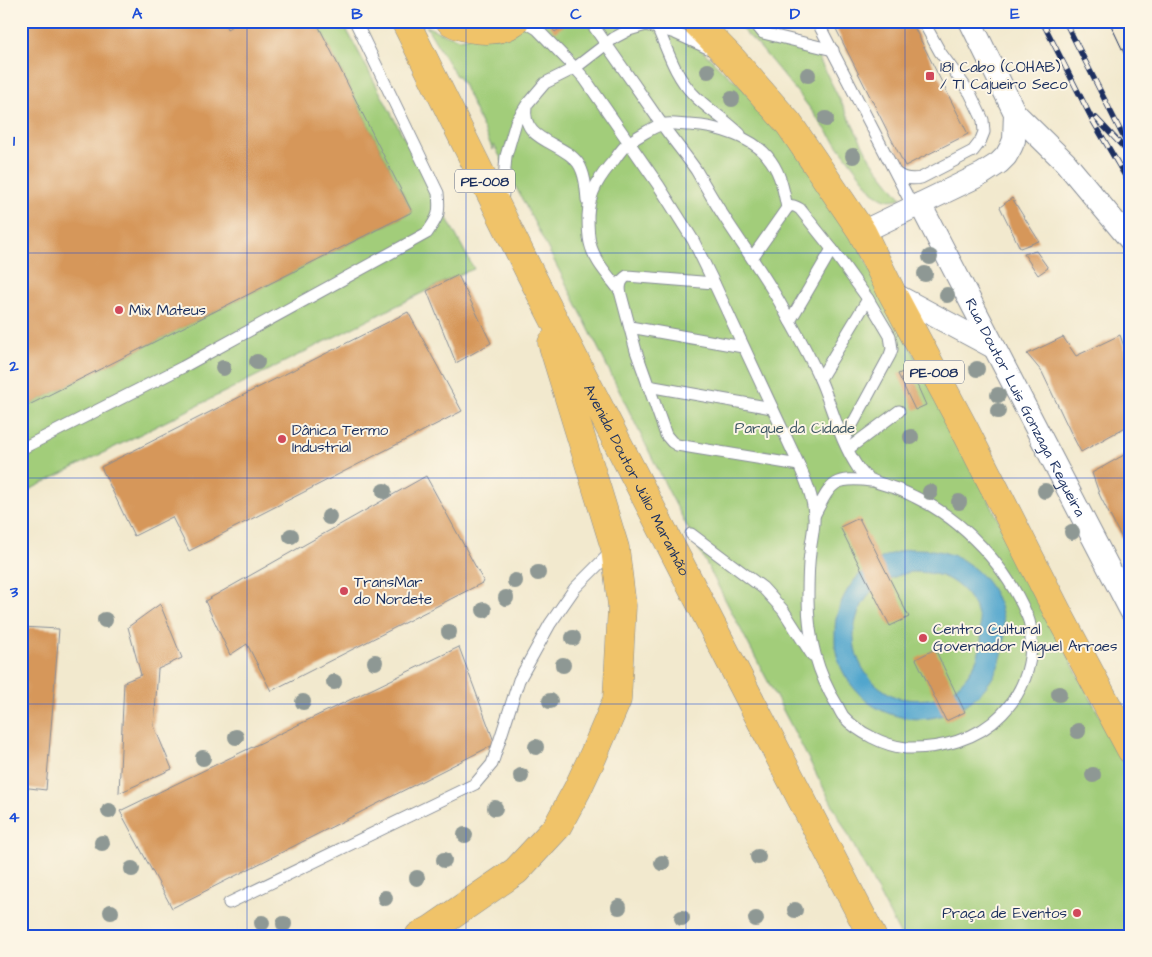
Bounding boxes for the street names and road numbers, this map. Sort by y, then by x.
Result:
road number: PE-008 [455,170,515,192]
street label: Rua Doutor Luis Gonzaga Regueira [960,295,1091,521]
road number: PE-008 [904,361,964,384]
street label: Avenida Doutor Júlio Maranhão [578,381,695,580]

